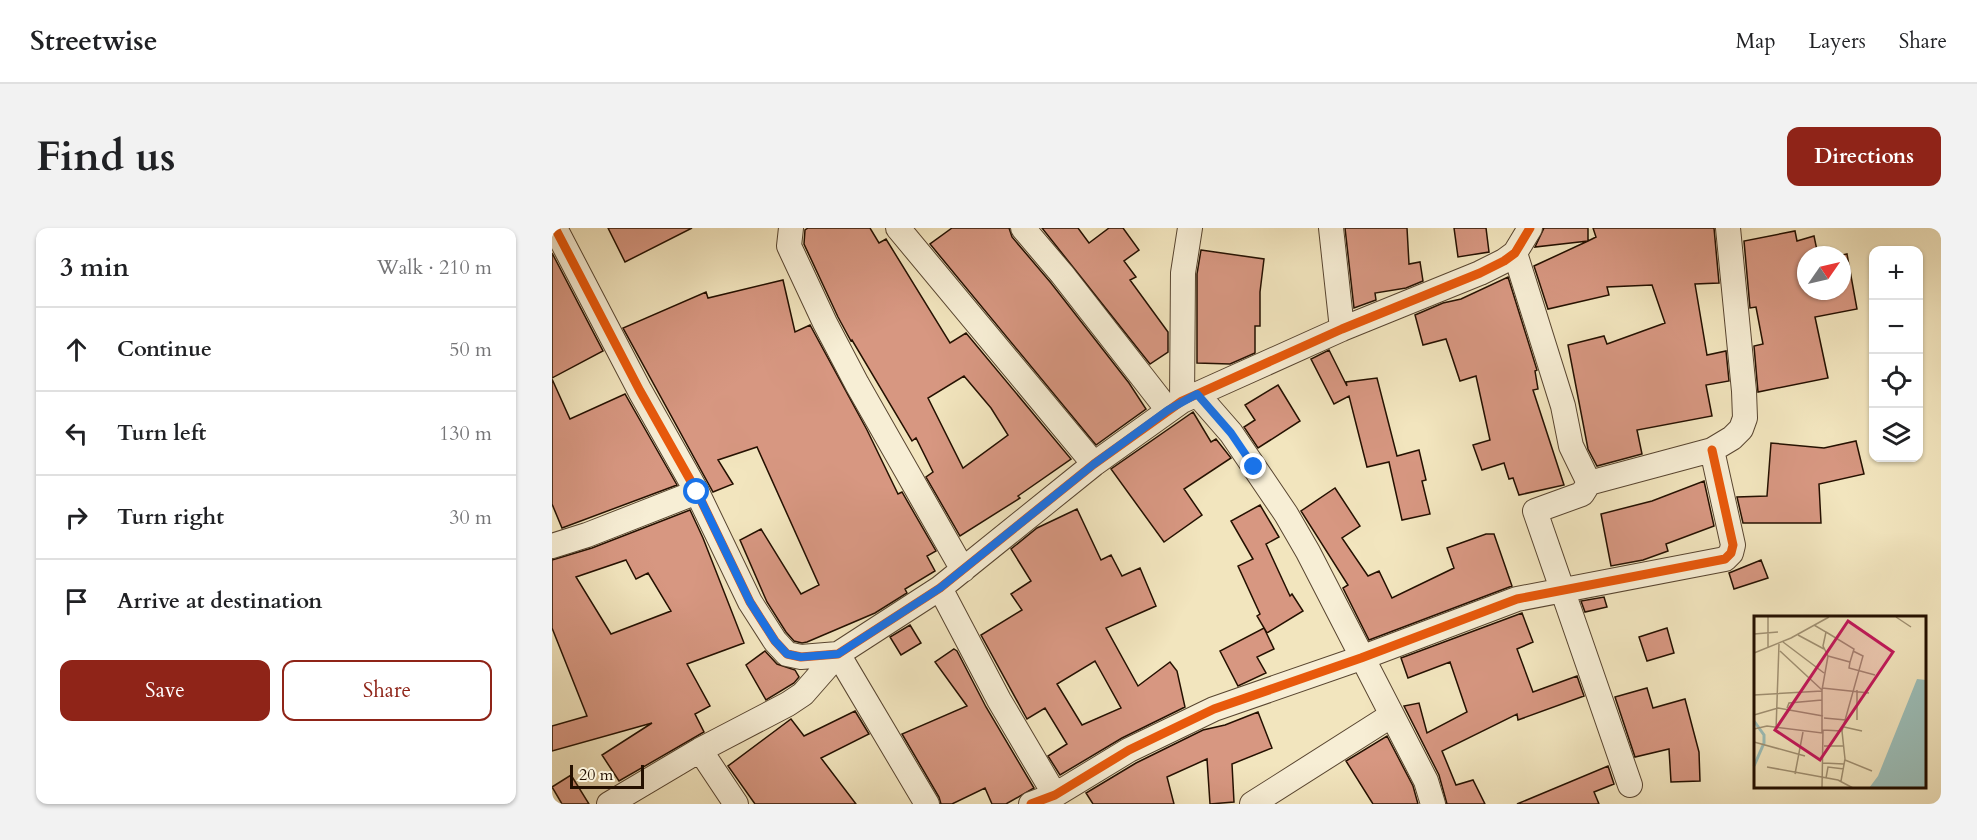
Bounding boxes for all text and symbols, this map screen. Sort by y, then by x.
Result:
text: Streetwise [30,22,158,60]
text: Map [1736,27,1776,56]
text: Layers [1809,27,1866,56]
text: Share [1899,27,1947,56]
button: Directions [1787,127,1941,186]
text: Find us [36,128,176,185]
north arrow [1797,246,1851,300]
map controls [1869,246,1923,462]
button: + [1869,246,1923,300]
text: 3 min [60,250,129,285]
text: Walk · 210 m [377,254,492,281]
button: − [1869,300,1923,354]
icon: ahead [60,333,93,366]
text: Continue [117,334,212,364]
text: 50 m [449,336,492,363]
button: locate [1869,354,1923,408]
button: layers [1869,408,1923,462]
icon: left [60,417,93,450]
text: Turn left [117,418,206,448]
text: 130 m [439,420,492,447]
route end [1240,453,1266,479]
route start [683,478,709,504]
icon: right [60,501,93,534]
text: Turn right [117,502,224,532]
text: 30 m [449,504,492,531]
icon: arrive [60,585,93,618]
text: Arrive at destination [117,586,322,616]
inset map [1754,616,1926,789]
button: Save [60,660,270,721]
button: Share [282,660,492,721]
scale bar [570,762,644,790]
text: 20 m [579,764,613,786]

